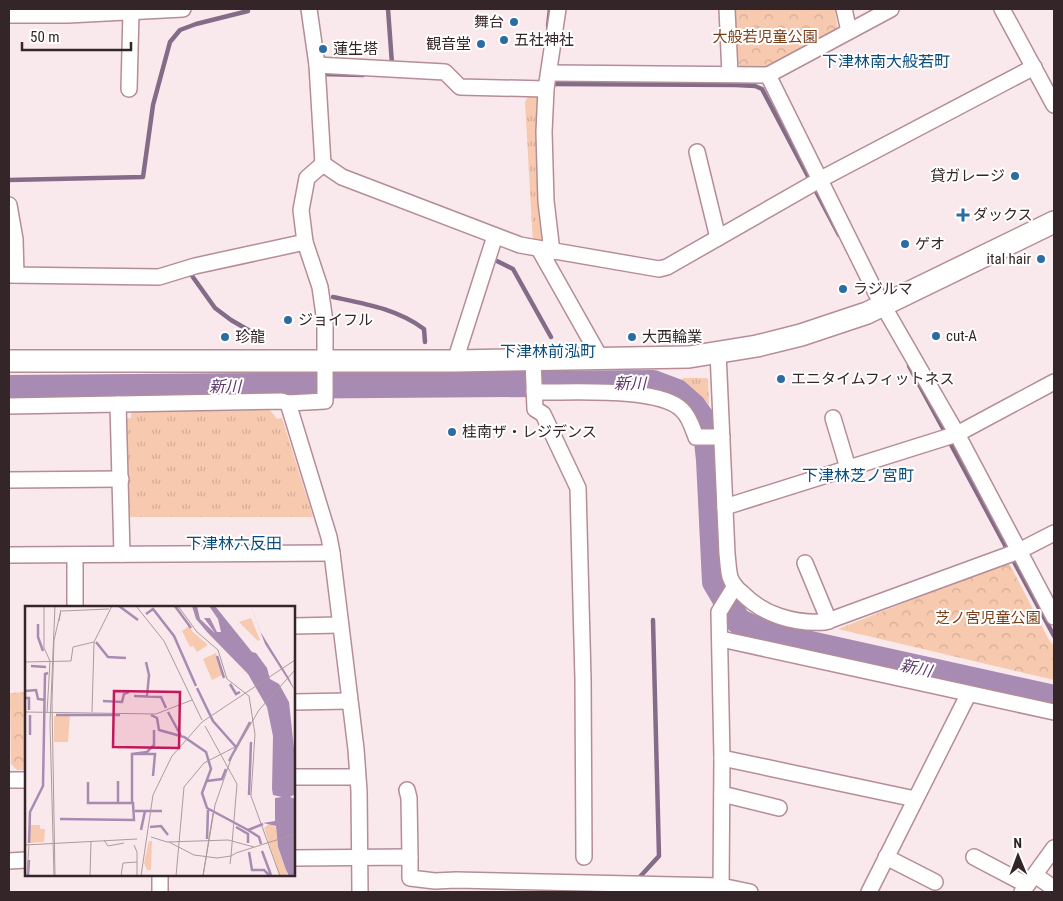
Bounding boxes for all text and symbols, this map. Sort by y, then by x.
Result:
place label: 舞台 [474,13,504,31]
marker: 舞台 [508,16,520,28]
scale bar [22,20,131,52]
text: 50 m [30,28,60,46]
park label: 大般若児童公園 [712,28,818,46]
place label: 五社神社 [514,31,574,49]
marker: 五社神社 [498,34,510,46]
place label: 観音堂 [426,35,471,53]
marker: 観音堂 [475,38,487,50]
place label: 蓮生塔 [333,40,378,58]
marker: 蓮生塔 [317,43,329,55]
district label: 下津林南大般若町 [822,52,950,71]
place label: 貸ガレージ [930,167,1005,185]
marker: 貸ガレージ [1009,170,1021,182]
place label: ダックス [973,206,1033,224]
marker: ダックス [957,209,969,221]
place label: ゲオ [915,235,945,253]
marker: ゲオ [899,238,911,250]
place label: ital hair [987,250,1031,268]
marker: ital hair [1035,253,1047,265]
place label: ラジルマ [853,280,913,298]
marker: ラジルマ [837,283,849,295]
place label: ジョイフル [298,311,373,329]
marker: ジョイフル [282,314,294,326]
place label: cut-A [946,327,977,345]
place label: 珍龍 [235,328,265,346]
place label: 大西輪業 [642,328,702,346]
marker: cut-A [930,330,942,342]
marker: 珍龍 [219,331,231,343]
marker: 大西輪業 [626,331,638,343]
district label: 下津林前泓町 [500,342,596,361]
place label: エニタイムフィットネス [791,370,955,388]
marker: エニタイムフィットネス [775,373,787,385]
water label: 新川 [614,374,648,393]
water label: 新川 [209,377,243,396]
place label: 桂南ザ・レジデンス [462,423,597,441]
marker: 桂南ザ・レジデンス [446,426,458,438]
district label: 下津林芝ノ宮町 [802,466,914,485]
district label: 下津林六反田 [186,534,282,553]
inset map [25,606,295,876]
park label: 芝ノ宮児童公園 [935,609,1041,627]
water label: 新川 [898,655,936,681]
north arrow [993,831,1043,881]
text: N [1013,835,1022,851]

